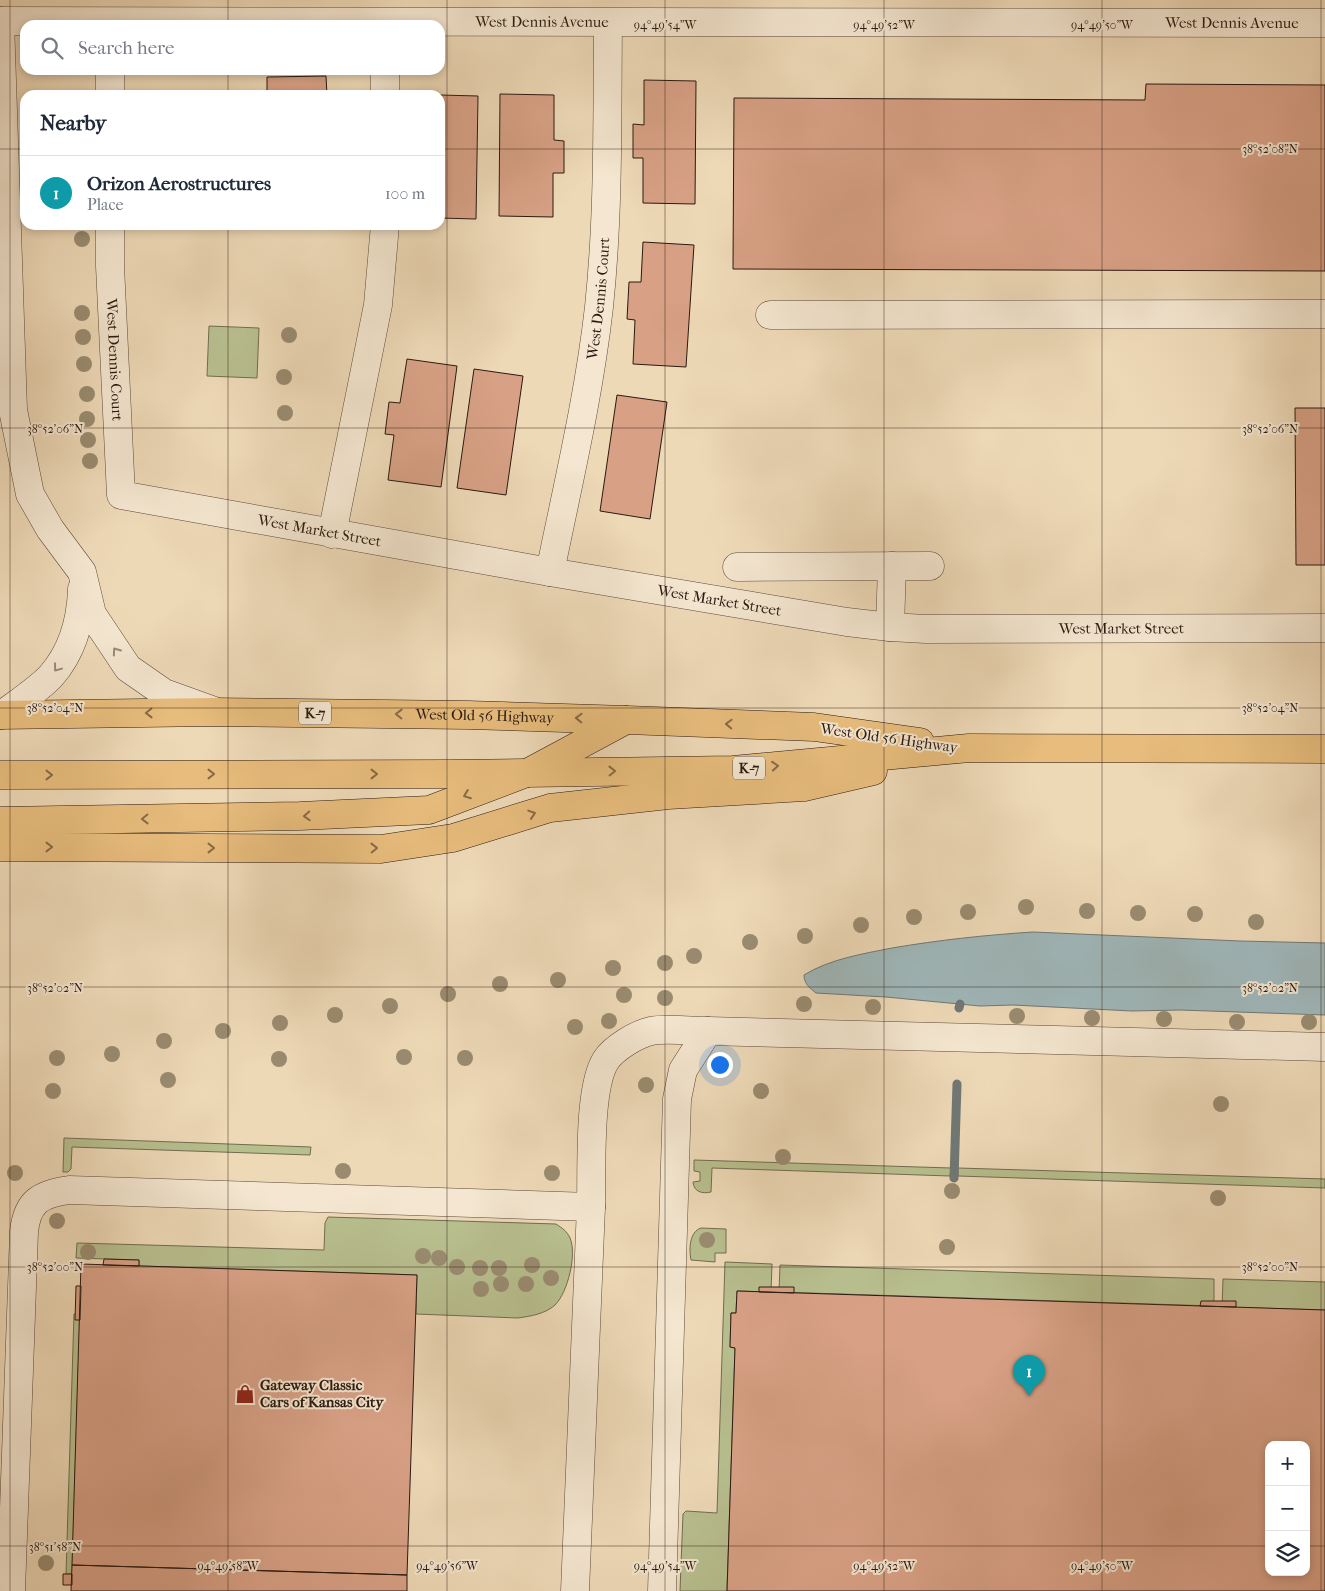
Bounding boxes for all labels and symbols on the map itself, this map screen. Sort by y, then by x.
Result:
street label: West Dennis Avenue [474,13,609,31]
street label: West Dennis Avenue [1164,14,1299,32]
text: 94°49'54"W [634,18,697,32]
text: 94°49'52"W [853,18,916,32]
text: 94°49'50"W [1071,18,1134,32]
text: 38°52'08"N [1242,142,1298,156]
street label: West Dennis Court [583,236,613,362]
street label: West Dennis Court [103,297,126,422]
text: 38°52'06"N [27,422,83,436]
text: 38°52'06"N [1242,422,1298,436]
street label: West Market Street [255,511,383,551]
street label: West Market Street [655,581,783,620]
street label: West Market Street [1058,619,1185,638]
one-way arrow [113,647,122,657]
one-way arrow [54,662,62,671]
text: 38°52'04"N [27,701,83,715]
road number: K-7 [299,701,331,724]
text: 38°52'04"N [1242,701,1298,715]
street label: West Old 56 Highway [415,705,555,727]
one-way arrow [144,708,152,718]
one-way arrow [394,709,402,719]
one-way arrow [574,713,582,724]
one-way arrow [725,719,732,729]
street label: West Old 56 Highway [818,719,960,757]
road number: K-7 [733,756,765,780]
one-way arrow [771,761,779,772]
one-way arrow [609,766,617,777]
one-way arrow [208,769,215,779]
one-way arrow [370,769,378,779]
one-way arrow [45,770,53,780]
one-way arrow [463,789,471,799]
one-way arrow [527,809,535,819]
one-way arrow [303,811,310,821]
one-way arrow [140,814,148,824]
one-way arrow [45,842,53,852]
one-way arrow [208,843,215,853]
one-way arrow [370,843,378,853]
text: 38°52'02"N [27,981,83,995]
text: 38°52'02"N [1242,981,1298,995]
your location [707,1052,733,1078]
text: 38°52'00"N [27,1260,83,1274]
text: 38°52'00"N [1242,1260,1298,1274]
pin: 1 [1013,1355,1045,1396]
place label: Gateway Classic Cars of Kansas City [260,1376,384,1411]
shop icon: Gateway Classic Cars of Kansas City [234,1383,256,1405]
text: 38°51'58"N [29,1540,81,1554]
text: 94°49'58"W [197,1559,260,1573]
text: 94°49'56"W [416,1559,479,1573]
text: 94°49'54"W [634,1559,697,1573]
text: 94°49'52"W [853,1559,916,1573]
text: 94°49'50"W [1071,1559,1134,1573]

